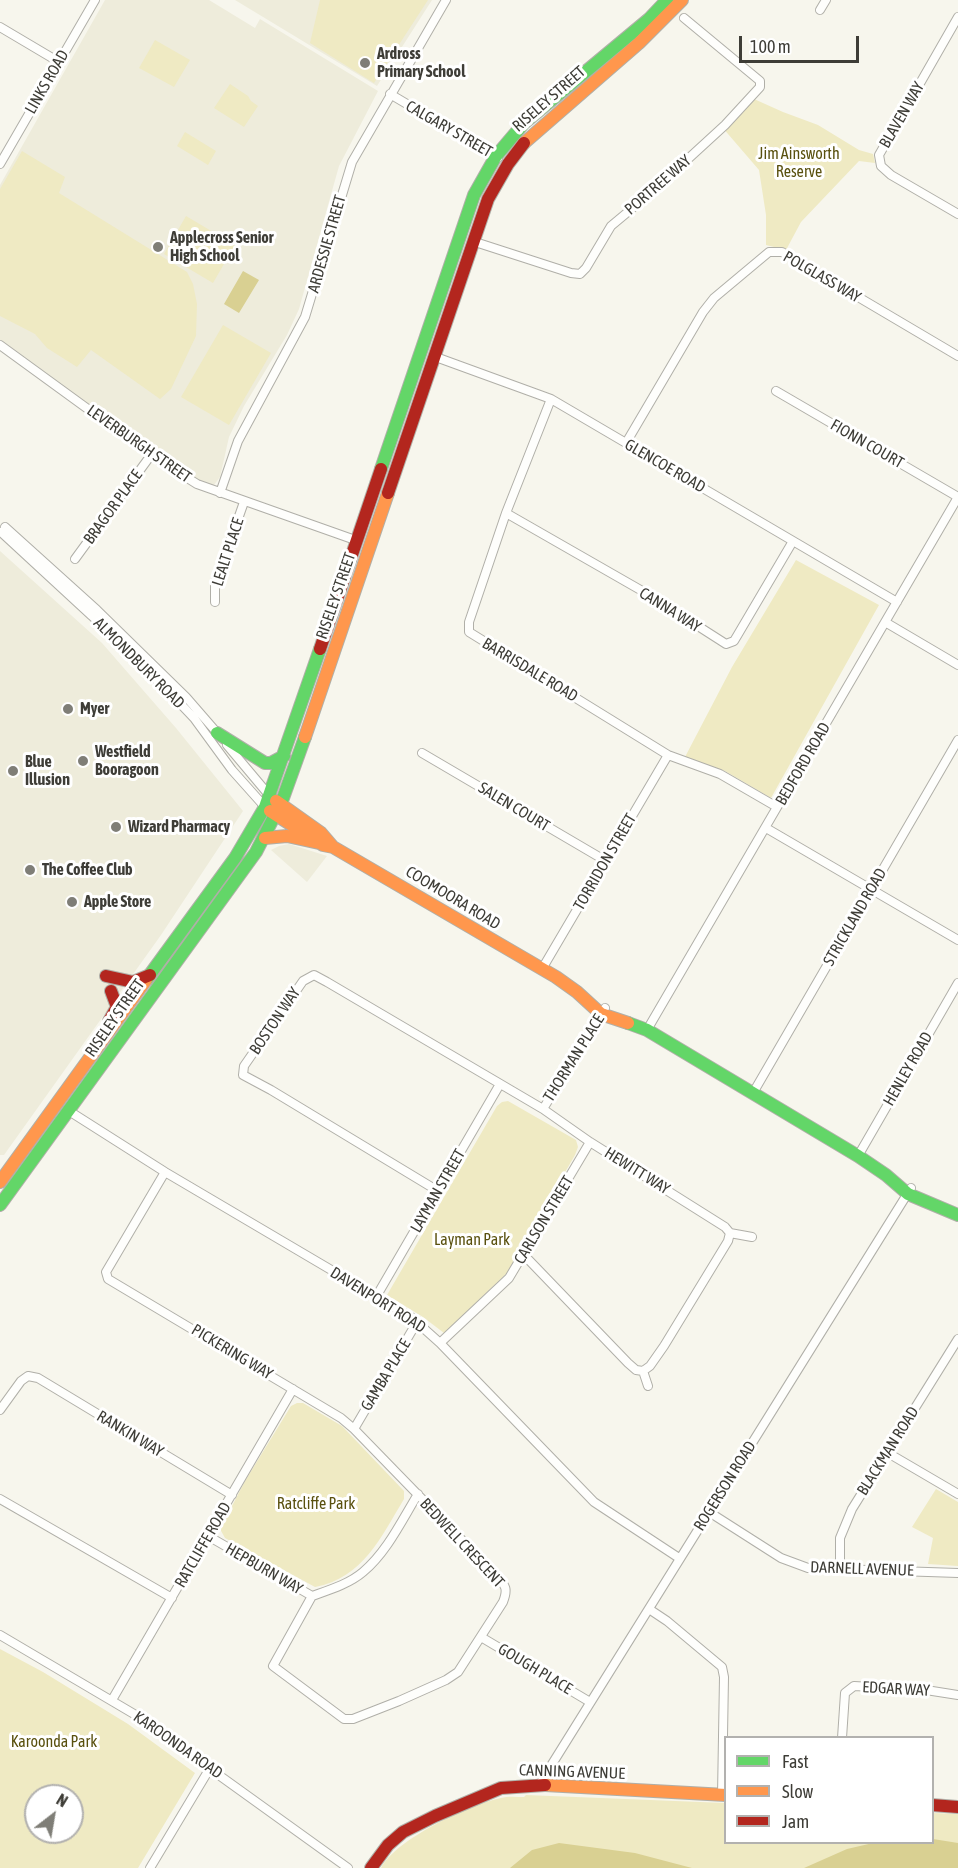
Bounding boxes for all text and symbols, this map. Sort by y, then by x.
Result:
scale bar [742,24,862,62]
text: 100 m [750,36,791,57]
place label: Ardross Primary School [377,44,465,82]
street label: LINKS ROAD [21,47,73,117]
marker: Ardross Primary School [358,56,372,70]
street label: RISELEY STREET [509,62,589,136]
street label: BLAVEN WAY [875,79,929,151]
street label: CALGARY STREET [402,96,496,162]
park label: Jim Ainsworth Reserve [758,144,840,182]
street label: PORTREE WAY [621,151,695,219]
street label: ARDESSIE STREET [304,193,350,295]
place label: Applecross Senior High School [170,228,274,266]
marker: Applecross Senior High School [151,240,165,254]
street label: POLGLASS WAY [780,247,864,307]
street label: LEVERBURGH STREET [83,401,195,487]
street label: FIONN COURT [827,415,907,473]
street label: GLENCOE ROAD [621,435,709,497]
street label: BRAGOR PLACE [80,466,146,548]
street label: LEALT PLACE [208,515,248,589]
street label: RISELEY STREET [312,550,360,642]
street label: CANNA WAY [635,583,705,637]
street label: ALMONDBURY ROAD [90,614,188,712]
street label: BARRISDALE ROAD [479,634,581,706]
place label: Myer [80,699,109,719]
marker: Myer [61,702,75,716]
street label: BEDFORD ROAD [772,719,834,809]
place label: Westfield Booragoon [95,742,159,780]
place label: Blue Illusion [25,752,70,790]
marker: Westfield Booragoon [76,754,90,768]
marker: Blue Illusion [6,764,20,778]
street label: SALEN COURT [475,778,553,836]
street label: TORRIDON STREET [570,810,640,914]
place label: Wizard Pharmacy [128,817,230,837]
marker: Wizard Pharmacy [109,820,123,834]
place label: The Coffee Club [42,860,133,880]
street label: COOMOORA ROAD [402,862,504,934]
marker: The Coffee Club [23,863,37,877]
street label: STRICKLAND ROAD [819,865,891,969]
place label: Apple Store [84,892,151,912]
marker: Apple Store [65,895,79,909]
street label: RISELEY STREET [81,975,149,1061]
street label: BOSTON WAY [246,984,304,1058]
street label: THORMAN PLACE [539,1011,609,1105]
street label: HENLEY ROAD [879,1029,937,1109]
street label: HEWITT WAY [601,1143,673,1199]
street label: LAYMAN STREET [406,1146,470,1236]
street label: CARLSON STREET [510,1172,578,1268]
park label: Layman Park [434,1230,510,1250]
street label: DAVENPORT ROAD [327,1263,429,1337]
street label: PICKERING WAY [188,1320,276,1384]
street label: GAMBA PLACE [357,1336,415,1414]
street label: BLACKMAN ROAD [853,1403,923,1499]
street label: RANKIN WAY [93,1407,167,1461]
street label: ROGERSON ROAD [690,1438,760,1534]
park label: Ratcliffe Park [277,1494,355,1514]
street label: BEDWELL CRESCENT [416,1494,508,1592]
street label: RATCLIFFE ROAD [171,1499,235,1591]
street label: HEPBURN WAY [222,1539,306,1599]
street label: DARNELL AVENUE [810,1558,914,1580]
street label: GOUGH PLACE [494,1639,576,1699]
street label: EDGAR WAY [862,1678,930,1700]
street label: KAROONDA ROAD [130,1707,226,1783]
park label: Karoonda Park [11,1732,97,1752]
legend [724,1736,934,1844]
text: Fast [782,1751,809,1772]
street label: CANNING AVENUE [519,1761,625,1783]
text: Slow [782,1781,813,1802]
north arrow [24,1784,84,1844]
text: N [54,1790,71,1810]
text: Jam [782,1811,809,1832]

